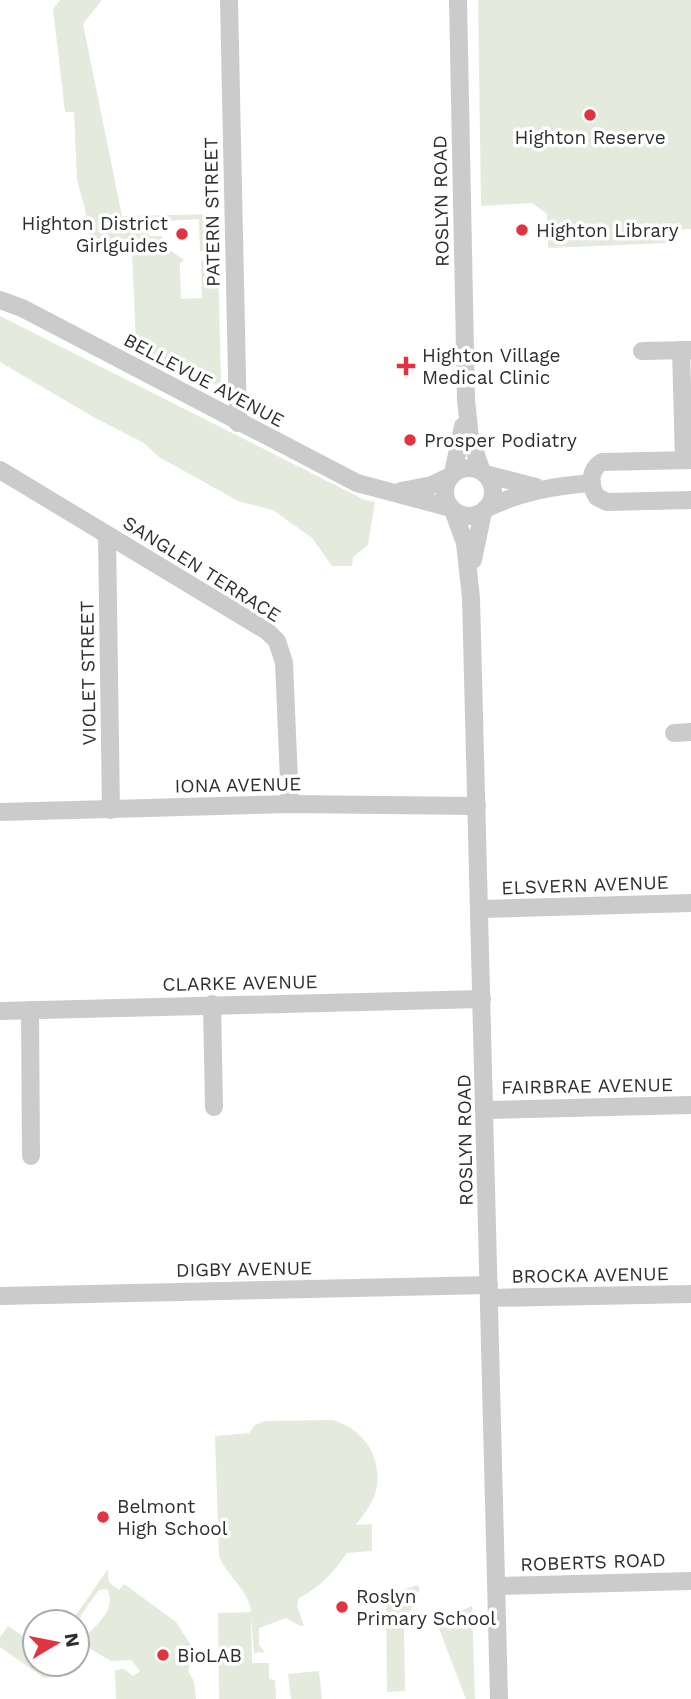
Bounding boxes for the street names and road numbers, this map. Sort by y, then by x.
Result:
street label: ROSLYN ROAD [428,135,454,267]
street label: PATERN STREET [199,137,225,287]
street label: BELLEVUE AVENUE [120,328,288,432]
street label: SANGLEN TERRACE [119,511,285,627]
street label: VIOLET STREET [75,601,101,745]
street label: IONA AVENUE [174,772,302,798]
street label: ELSVERN AVENUE [501,871,669,899]
street label: CLARKE AVENUE [162,970,318,996]
street label: FAIRBRAE AVENUE [501,1073,673,1099]
street label: ROSLYN ROAD [452,1074,478,1206]
street label: DIGBY AVENUE [176,1256,312,1282]
street label: BROCKA AVENUE [511,1262,669,1288]
street label: ROBERTS ROAD [520,1548,666,1576]

